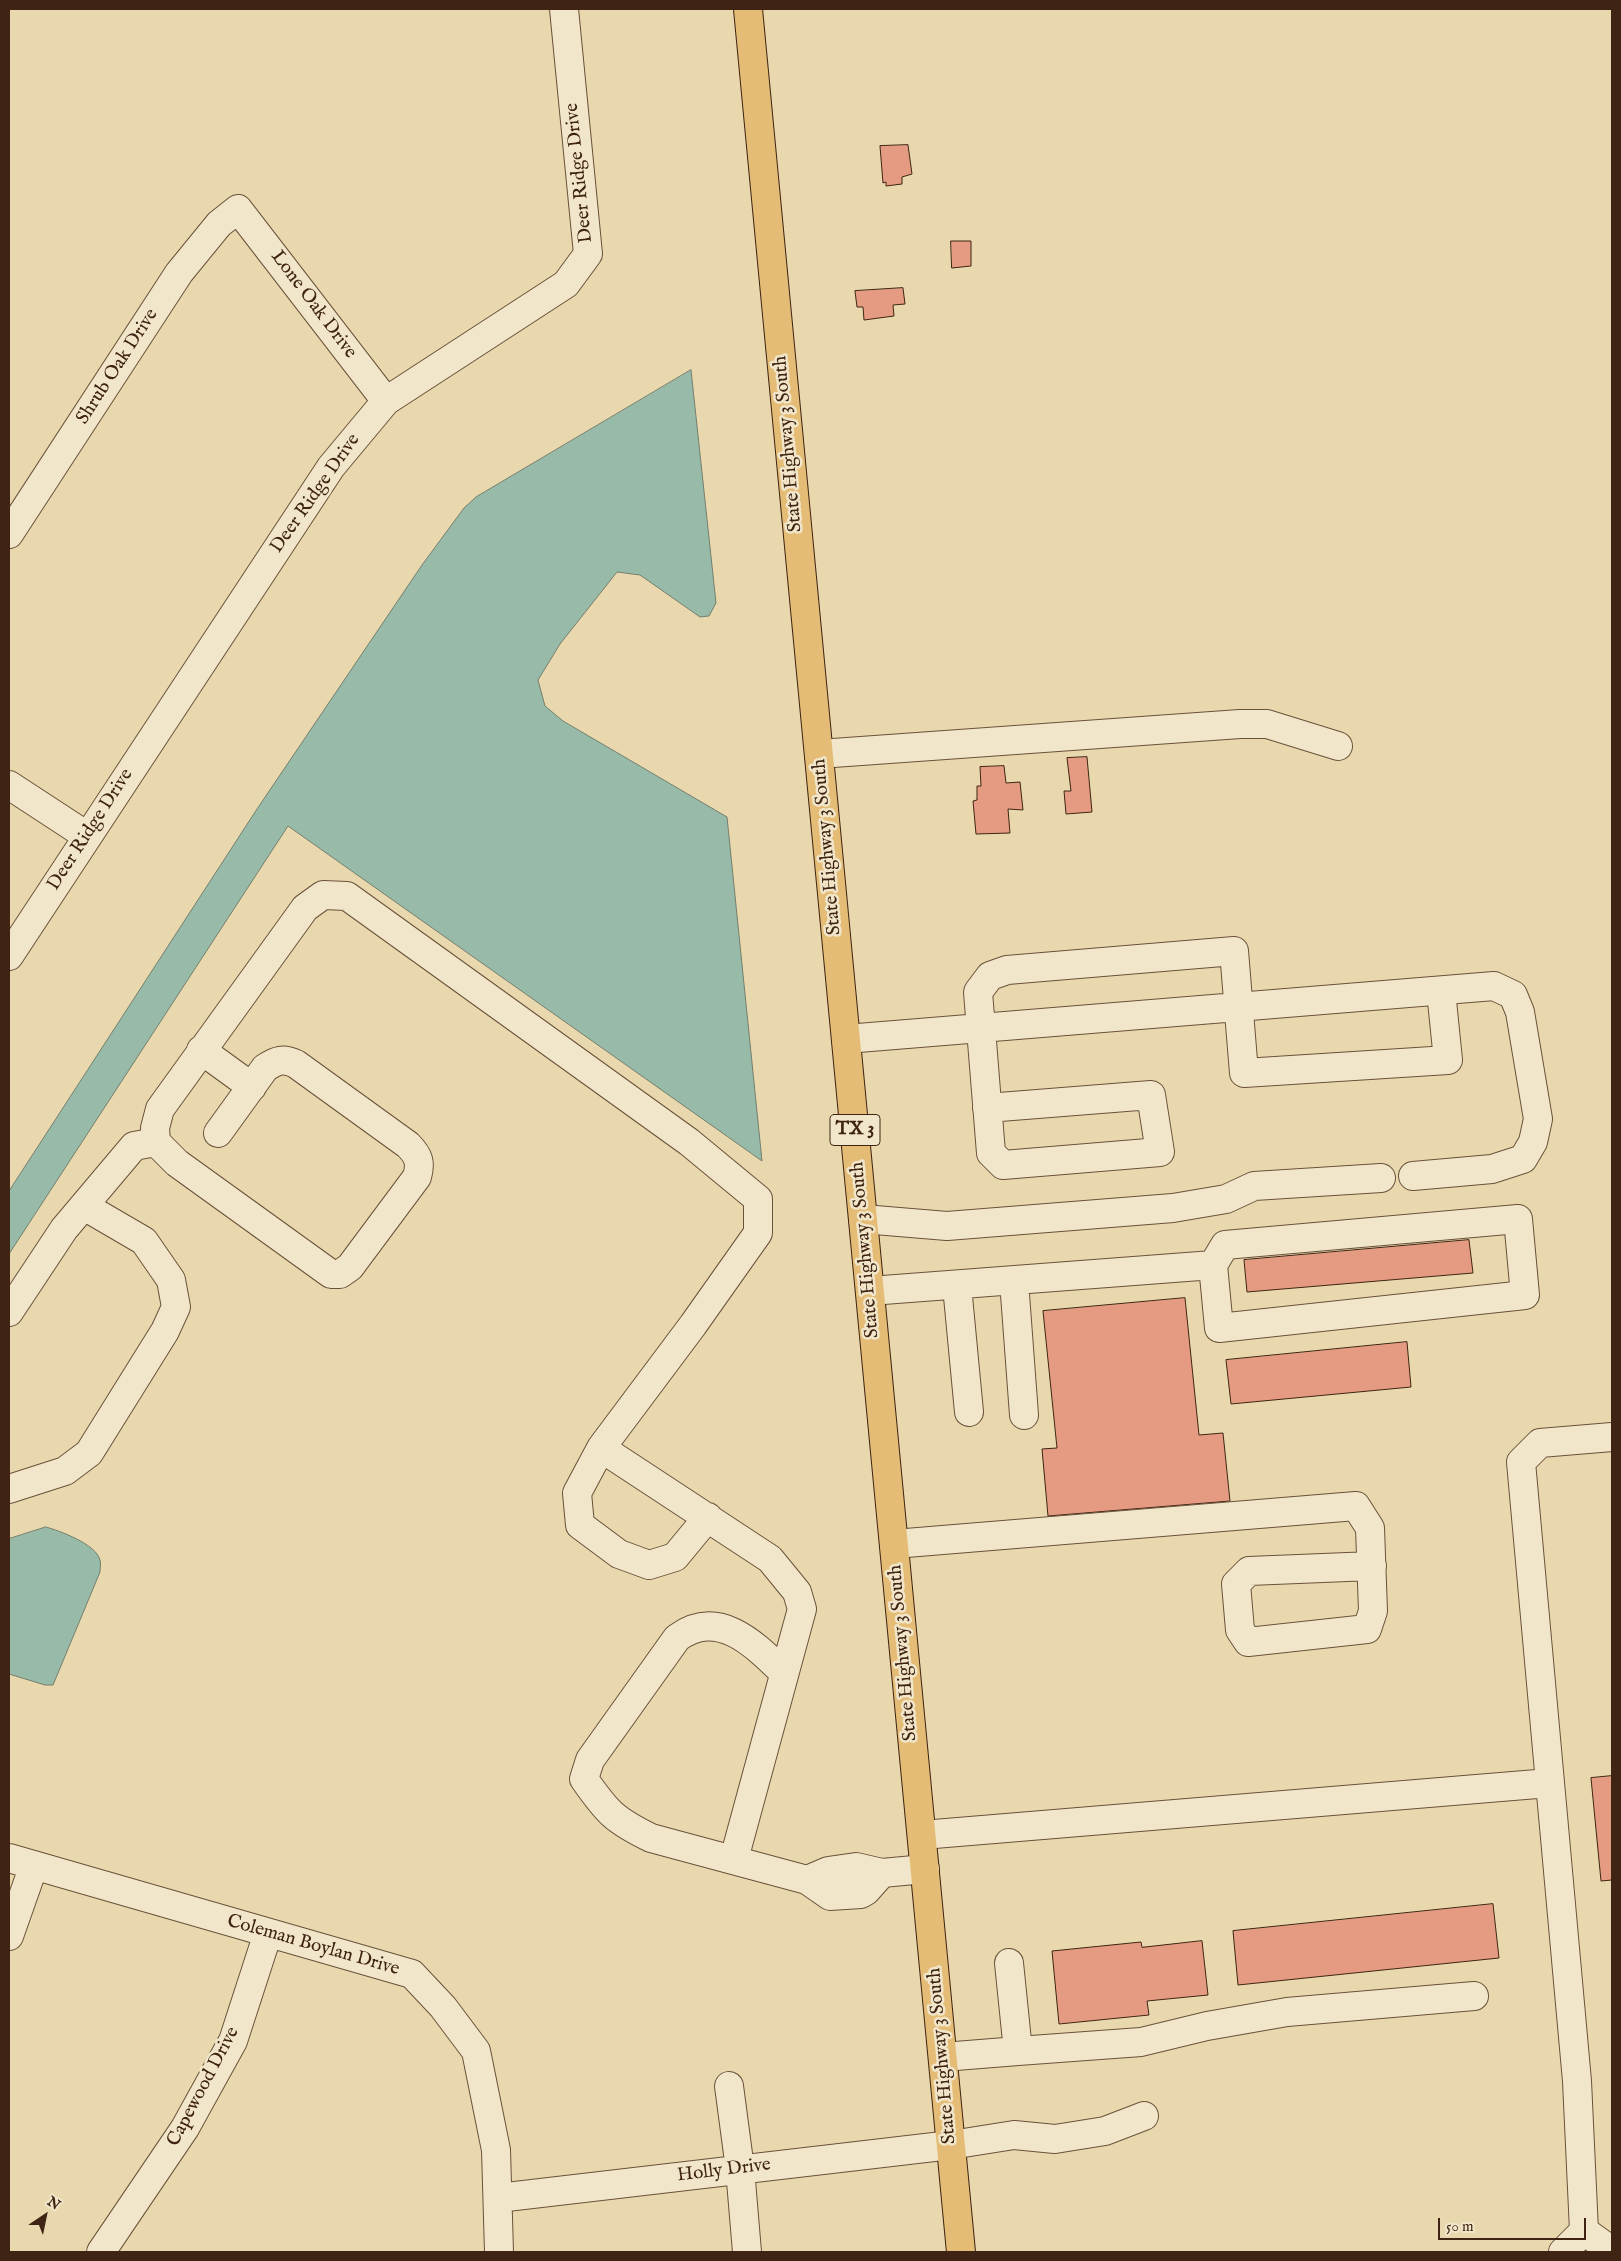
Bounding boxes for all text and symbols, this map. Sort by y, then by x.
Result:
street label: Deer Ridge Drive [561,102,599,244]
street label: Lone Oak Drive [265,246,361,364]
street label: Shrub Oak Drive [72,305,164,429]
street label: State Highway 3 South [770,355,808,533]
street label: Deer Ridge Drive [266,430,366,558]
street label: State Highway 3 South [809,758,847,936]
street label: Deer Ridge Drive [43,765,139,895]
road number: TX 3 [830,1114,880,1146]
street label: State Highway 3 South [847,1161,885,1339]
street label: State Highway 3 South [885,1564,923,1742]
street label: Coleman Boylan Drive [224,1910,402,1982]
street label: State Highway 3 South [924,1967,962,2145]
street label: Capewood Drive [163,2023,245,2151]
street label: Holly Drive [676,2154,772,2188]
north arrow [20,2191,70,2241]
text: N [43,2193,63,2214]
scale bar [1441,2208,1588,2240]
text: 50 m [1446,2217,1474,2236]

